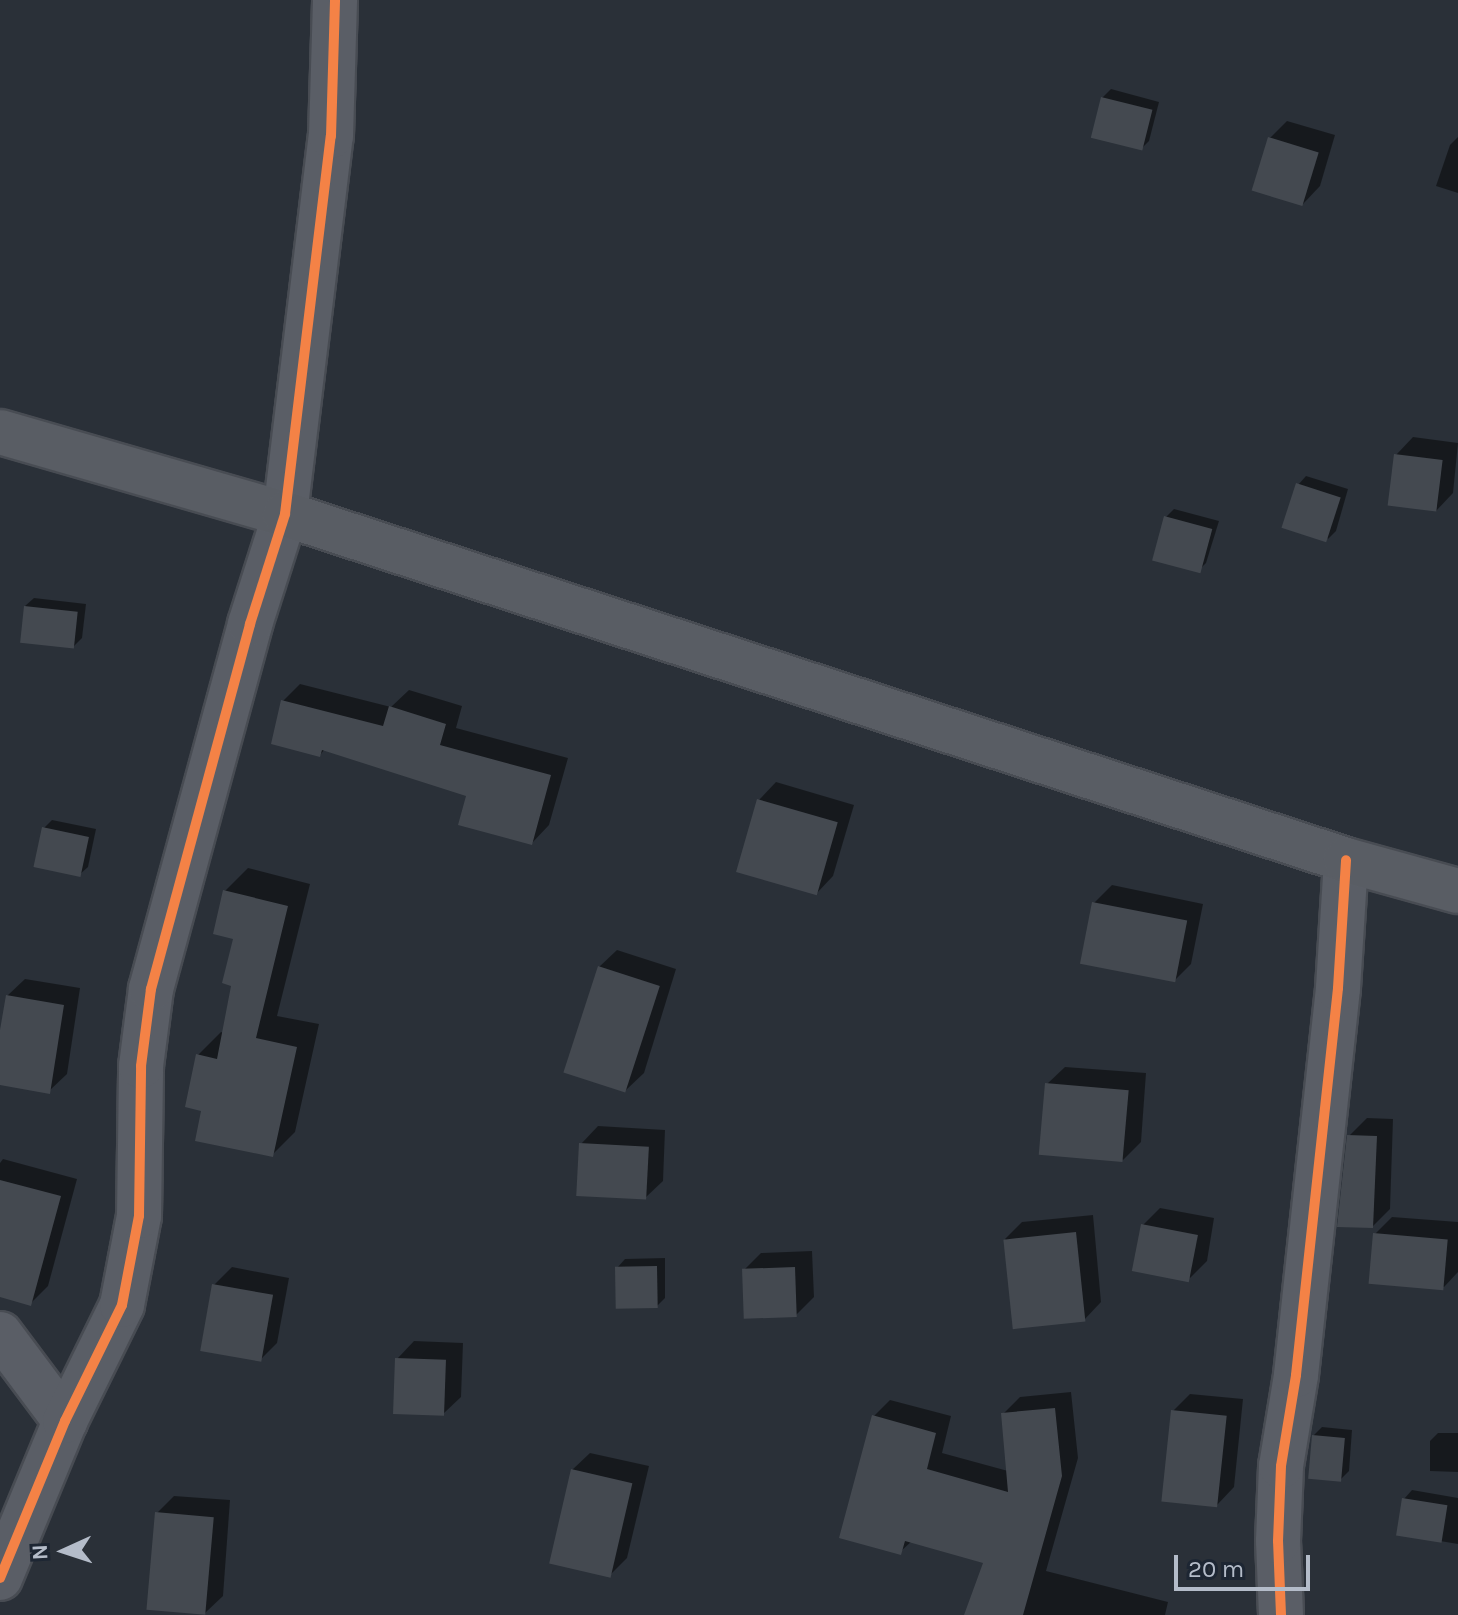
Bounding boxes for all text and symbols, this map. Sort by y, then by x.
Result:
north arrow [24,1511,104,1591]
scale bar [1178,1539,1314,1589]
text: N [27,1544,53,1561]
text: 20 m [1188,1555,1244,1583]

